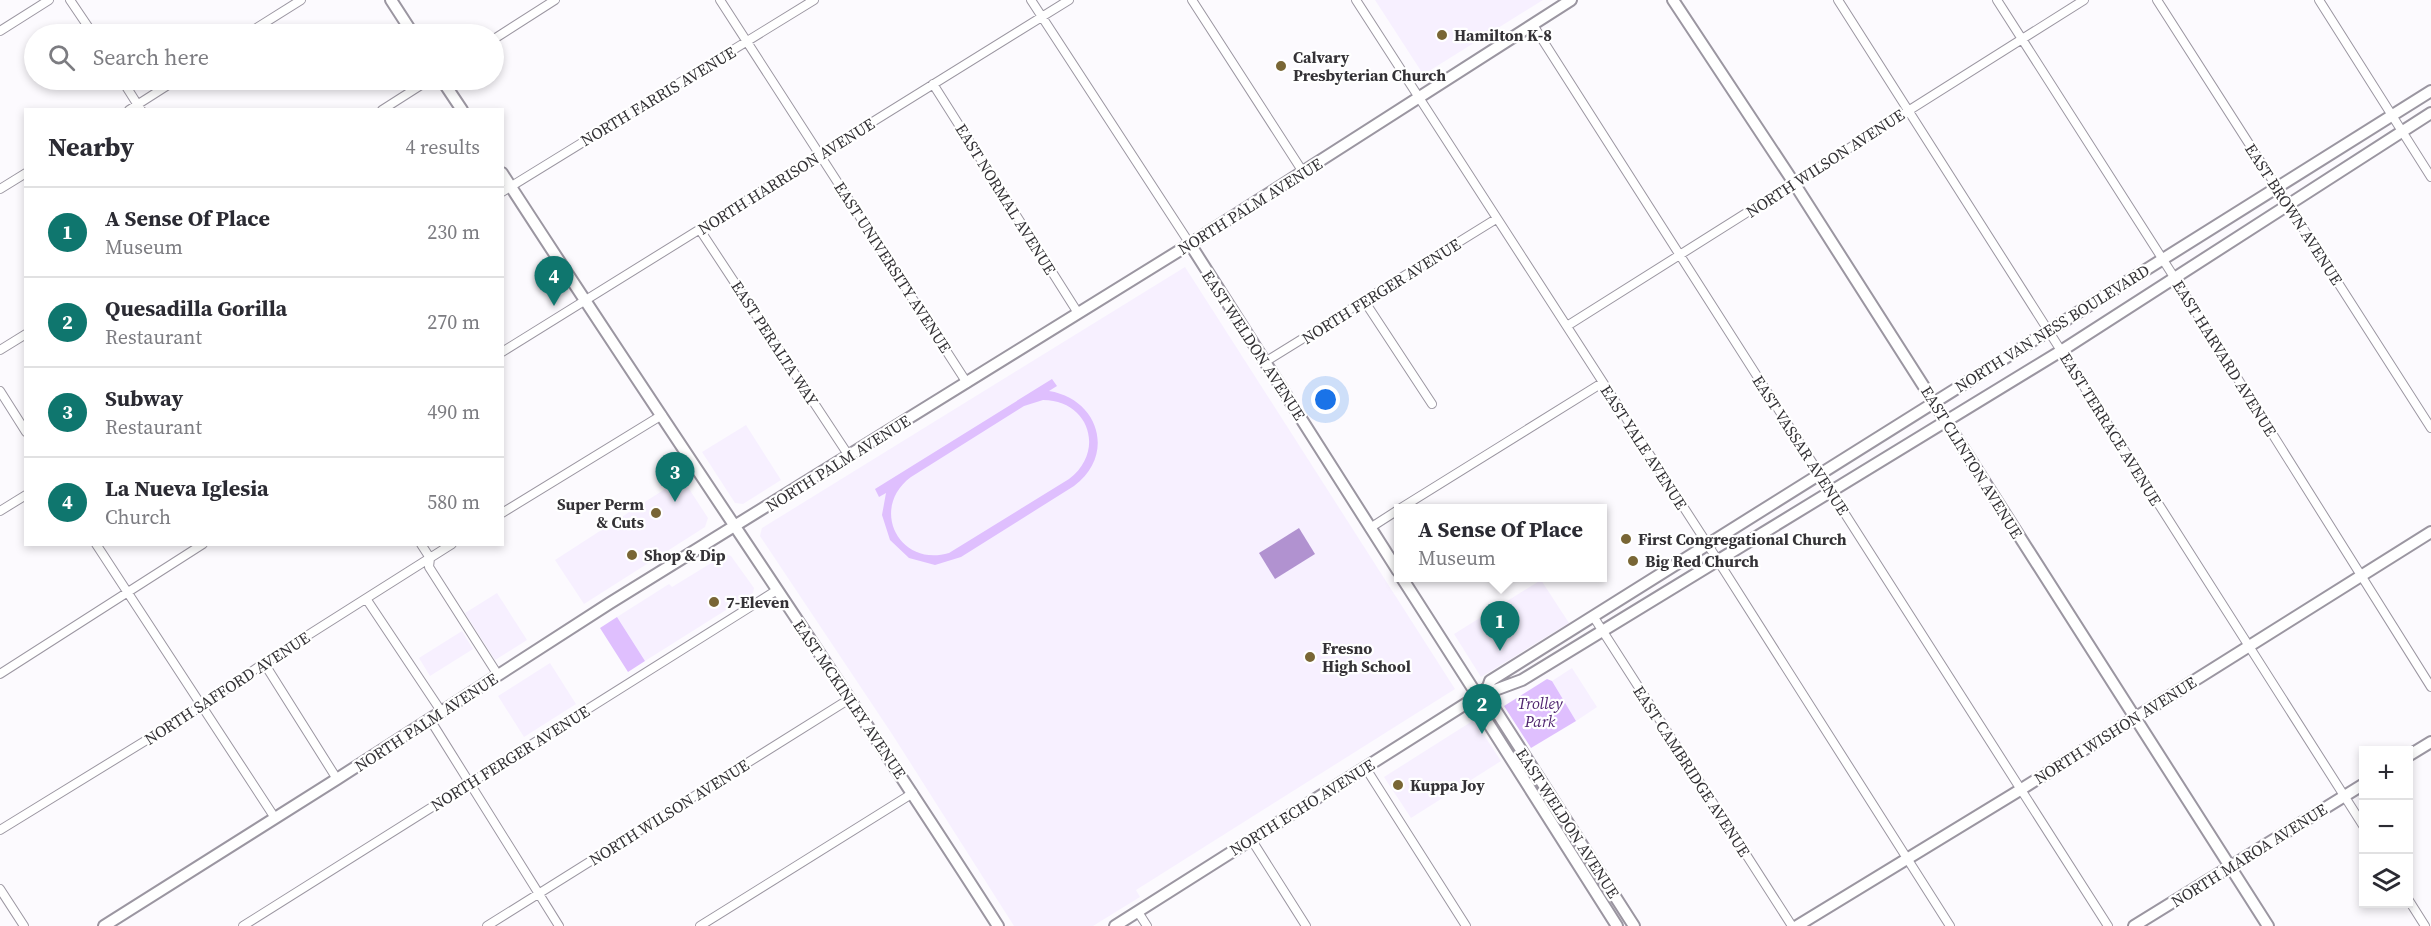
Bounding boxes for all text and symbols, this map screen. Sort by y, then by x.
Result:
search box [24,24,504,90]
place label: Hamilton K-8 [1454,24,1552,46]
marker: Hamilton K-8 [1435,28,1449,42]
icon: search [45,41,78,74]
street label: NORTH FARRIS AVENUE [576,41,740,151]
text: Search here [93,42,209,72]
place label: Calvary Presbyterian Church [1293,46,1446,86]
marker: Calvary Presbyterian Church [1274,59,1288,73]
street label: NORTH WILSON AVENUE [1742,103,1909,223]
street label: NORTH HARRISON AVENUE [693,112,879,240]
street label: EAST NORMAL AVENUE [951,119,1062,279]
text: Nearby [48,129,134,165]
text: 4 results [405,133,480,161]
street label: EAST BROWN AVENUE [2240,139,2348,289]
street label: NORTH PALM AVENUE [1174,152,1327,259]
street label: EAST UNIVERSITY AVENUE [829,177,957,357]
text: A Sense Of Place [105,203,270,233]
text: 1 [62,218,73,246]
text: 230 m [427,218,480,246]
text: Museum [105,233,183,261]
street label: NORTH FERGER AVENUE [1297,233,1465,349]
pin: 4 [534,256,574,306]
street label: NORTH VAN NESS BOULEVARD [1950,259,2154,397]
street label: EAST WELDON AVENUE [1197,266,1311,425]
street label: EAST PERALTA WAY [726,276,824,410]
street label: EAST HARVARD AVENUE [2168,276,2282,441]
text: Quesadilla Gorilla [105,293,287,323]
text: 2 [62,308,73,336]
text: 270 m [427,308,480,336]
text: Restaurant [105,323,202,351]
street label: EAST TERRACE AVENUE [2055,348,2167,510]
street label: EAST VASSAR AVENUE [1747,371,1855,519]
street label: EAST YALE AVENUE [1595,380,1693,514]
street label: EAST CLINTON AVENUE [1916,381,2028,543]
text: Subway [105,383,183,413]
your location [1311,385,1340,414]
text: 3 [62,398,73,426]
text: 490 m [427,398,480,426]
street label: NORTH PALM AVENUE [762,409,915,516]
text: Restaurant [105,413,202,441]
pin: 3 [656,452,694,502]
text: La Nueva Iglesia [105,473,269,503]
text: 4 [62,488,73,516]
text: 580 m [427,488,480,516]
place label: Super Perm & Cuts [557,493,644,533]
text: Church [105,503,171,531]
popup [1394,504,1607,582]
marker: Super Perm & Cuts [649,506,663,520]
text: A Sense Of Place [1418,514,1583,544]
place label: First Congregational Church [1638,528,1847,550]
marker: First Congregational Church [1619,532,1633,546]
place label: Shop & Dip [644,544,726,566]
text: Museum [1418,544,1496,572]
marker: Shop & Dip [625,548,639,562]
place label: Big Red Church [1645,550,1759,572]
marker: Big Red Church [1626,554,1640,568]
place label: 7-Eleven [726,591,789,613]
marker: 7-Eleven [707,595,721,609]
pin: 1 [1480,602,1520,651]
street label: EAST MCKINLEY AVENUE [788,615,912,783]
street label: NORTH SAFFORD AVENUE [140,626,314,750]
place label: Fresno High School [1322,637,1411,677]
marker: Fresno High School [1303,650,1317,664]
street label: NORTH PALM AVENUE [350,667,502,777]
street label: NORTH WISHON AVENUE [2030,671,2201,789]
street label: EAST CAMBRIDGE AVENUE [1628,681,1756,861]
pin: 2 [1462,684,1502,734]
park label: Trolley Park [1517,692,1563,732]
street label: NORTH FERGER AVENUE [426,700,594,816]
street label: EAST WELDON AVENUE [1511,744,1625,903]
map controls [2359,746,2413,908]
button: + [2359,746,2413,800]
street label: NORTH ECHO AVENUE [1225,753,1379,861]
street label: NORTH WILSON AVENUE [585,754,753,870]
place label: Kuppa Joy [1410,774,1485,796]
marker: Kuppa Joy [1391,778,1405,792]
street label: NORTH MAROA AVENUE [2167,798,2331,912]
button: − [2359,800,2413,854]
button: layers [2359,854,2413,908]

